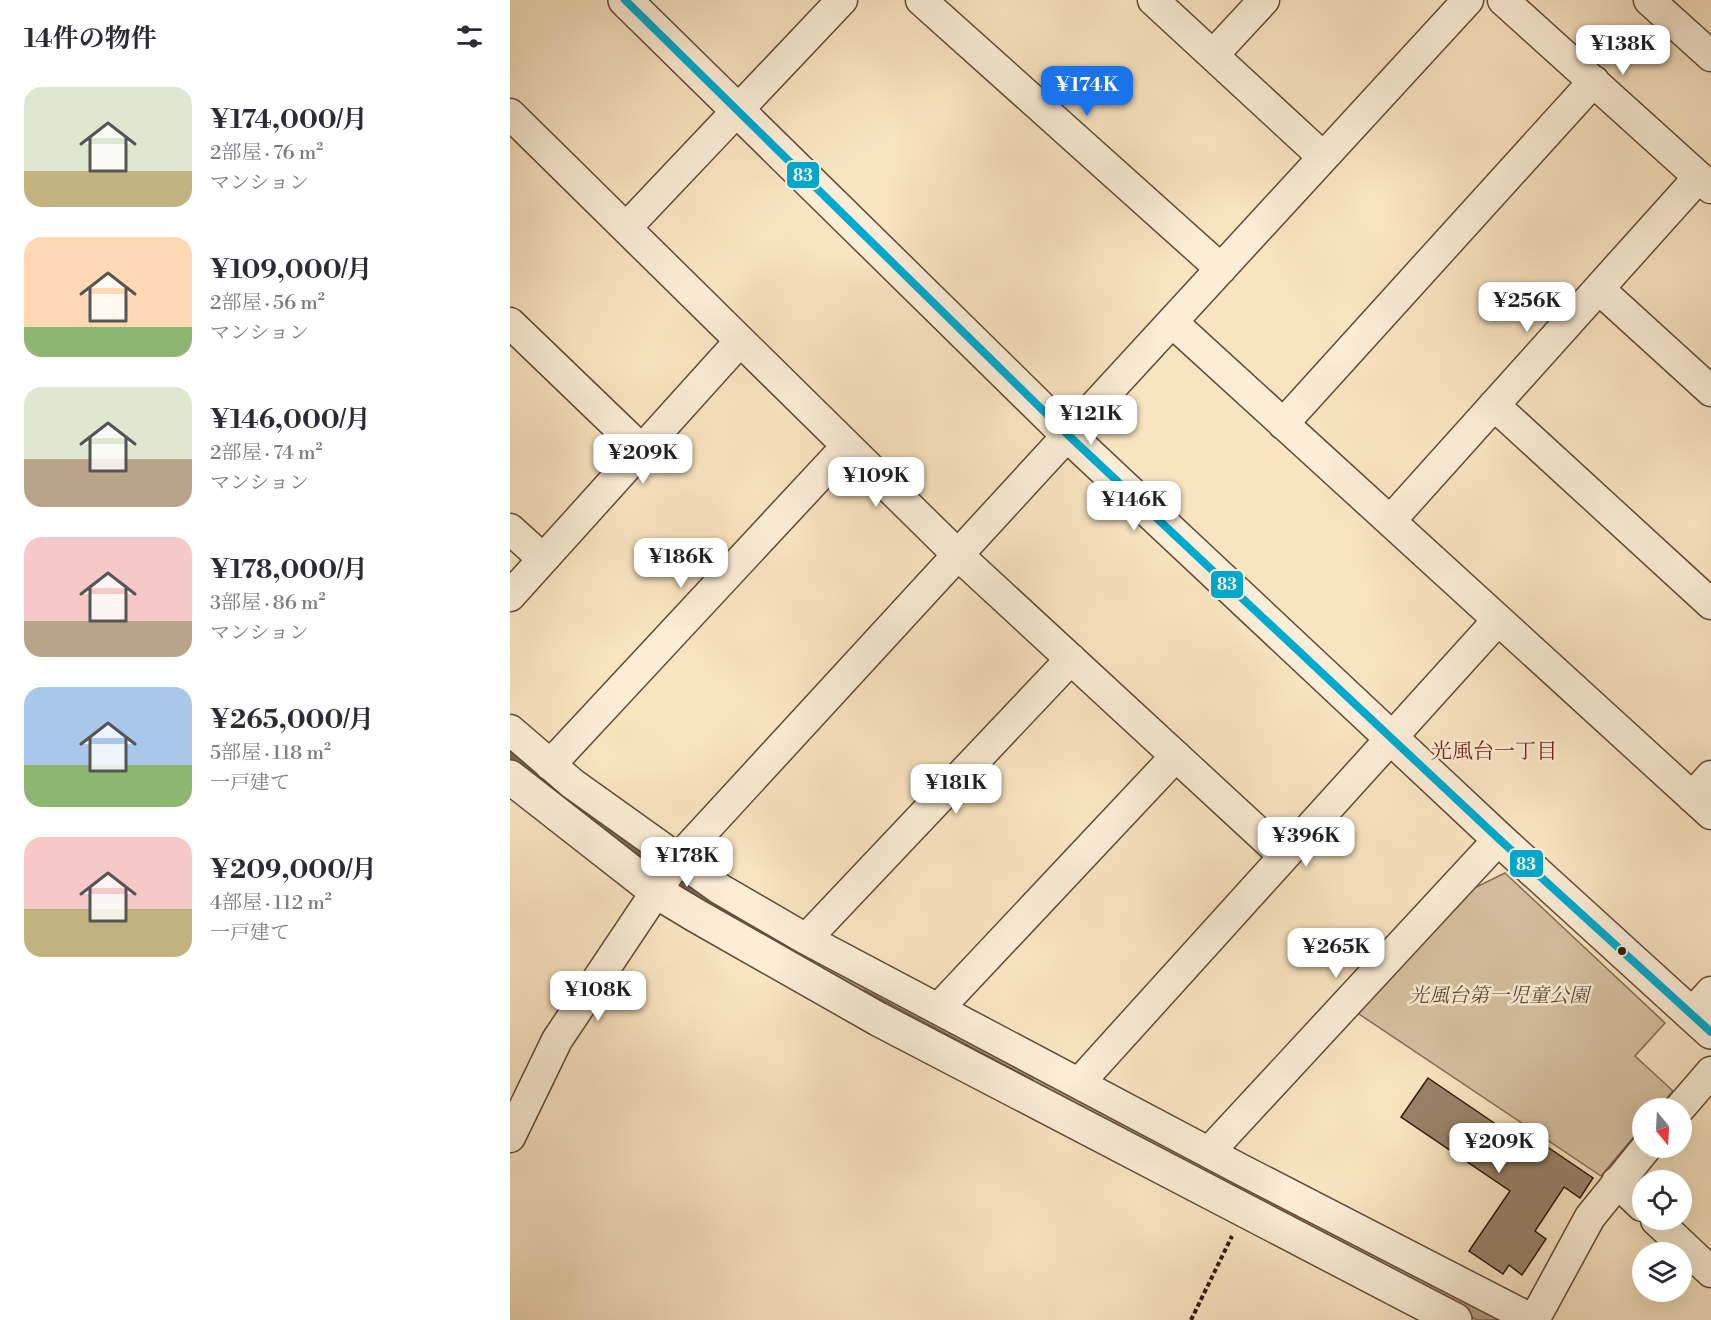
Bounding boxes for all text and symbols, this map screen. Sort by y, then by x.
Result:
icon: filters [453,20,486,53]
text: 14件の物件 [24,23,157,55]
pin: ¥138K [1581,25,1665,76]
text: ¥138K [1590,32,1656,57]
pin: ¥174K [1045,66,1129,117]
text: ¥174K [1055,73,1119,98]
text: ¥174,000/月 [210,104,368,136]
icon: home [72,111,144,183]
text: 2部屋 · 76 m² [210,141,323,166]
line badge: 83 [786,161,820,189]
text: 83 [793,166,813,186]
text: マンション [210,171,309,196]
text: ¥109,000/月 [210,254,373,286]
icon: home [72,261,144,333]
pin: ¥256K [1485,282,1569,333]
text: ¥256K [1492,289,1562,314]
text: 2部屋 · 56 m² [210,291,325,316]
text: マンション [210,321,309,346]
pin: ¥121K [1049,395,1133,446]
text: ¥121K [1059,402,1123,427]
text: ¥146,000/月 [210,404,371,436]
icon: home [72,411,144,483]
pin: ¥209K [601,434,685,485]
text: 2部屋 · 74 m² [210,441,322,466]
text: ¥209K [607,441,679,466]
pin: ¥109K [834,457,918,508]
text: ¥109K [842,464,910,489]
text: マンション [210,471,309,496]
pin: ¥146K [1092,481,1176,532]
text: ¥146K [1101,488,1167,513]
pin: ¥186K [639,538,723,589]
text: ¥186K [648,545,714,570]
text: ¥178,000/月 [210,554,368,586]
icon: home [72,561,144,633]
line badge: 83 [1210,570,1244,599]
text: 83 [1217,575,1237,595]
text: 3部屋 · 86 m² [210,591,326,616]
text: マンション [210,621,309,646]
text: ¥265,000/月 [210,704,374,736]
icon: home [72,711,144,783]
district label: 光風台一丁目 [1431,739,1557,765]
text: 5部屋 · 118 m² [210,741,331,766]
pin: ¥181K [914,764,998,815]
text: 一戸建て [210,771,290,796]
text: ¥181K [925,771,987,796]
pin: ¥396K [1264,817,1348,868]
text: ¥396K [1272,824,1340,849]
pin: ¥178K [645,837,729,888]
text: ¥178K [655,844,719,869]
line badge: 83 [1509,849,1544,878]
text: ¥209,000/月 [210,854,377,886]
text: 83 [1516,855,1536,875]
icon: home [72,861,144,933]
text: 4部屋 · 112 m² [210,891,332,916]
text: 一戸建て [210,921,290,946]
pin: ¥265K [1294,928,1378,979]
text: ¥265K [1301,935,1371,960]
unlabelled marker [1616,945,1628,957]
pin: ¥108K [556,971,640,1022]
text: ¥108K [564,978,632,1003]
park label: 光風台第一児童公園 [1409,984,1592,1009]
north arrow [1632,1098,1692,1158]
map controls [1632,1098,1692,1302]
pin: ¥209K [1457,1123,1541,1174]
text: ¥209K [1463,1130,1535,1155]
button: locate [1632,1170,1692,1230]
button: layers [1632,1242,1692,1302]

